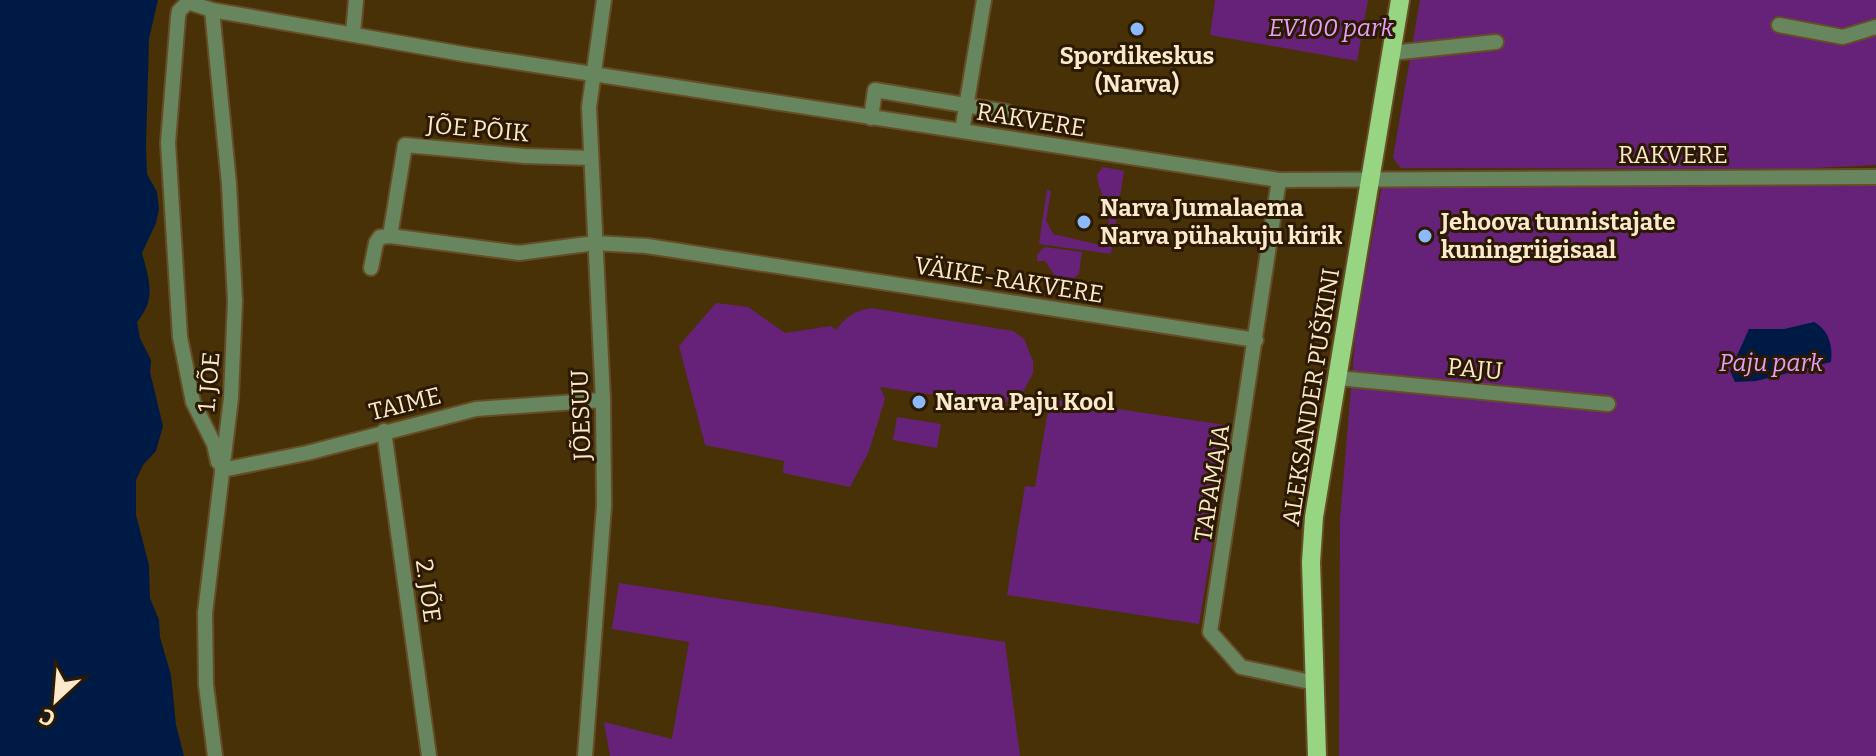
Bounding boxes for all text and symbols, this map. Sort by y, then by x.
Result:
park label: EV100 park [1268,14,1395,42]
marker: Spordikeskus (Narva) [1128,20,1146,38]
place label: Spordikeskus (Narva) [1060,42,1215,98]
street label: RAKVERE [975,98,1087,142]
street label: JÕE PÕIK [425,110,530,147]
street label: RAKVERE [1618,141,1728,169]
place label: Narva Jumalaema Narva pühakuju kirik [1100,194,1343,250]
place label: Jehoova tunnistajate kuningriigisaal [1439,208,1675,264]
marker: Narva Jumalaema Narva pühakuju kirik [1075,213,1093,231]
marker: Jehoova tunnistajate kuningriigisaal [1416,227,1434,245]
street label: VÄIKE-RAKVERE [913,251,1105,309]
street label: ALEKSANDER PUŠKINI [1276,266,1345,528]
park label: Paju park [1719,349,1824,377]
street label: 1. JÕE [192,351,226,413]
street label: PAJU [1446,353,1504,385]
street label: JÕESUU [565,369,597,462]
street label: TAIME [366,382,444,426]
place label: Narva Paju Kool [935,388,1115,416]
marker: Narva Paju Kool [910,393,928,411]
street label: TAPAMAJA [1189,422,1235,544]
street label: 2. JÕE [410,558,446,624]
north arrow [16,660,96,740]
text: С [35,702,60,733]

